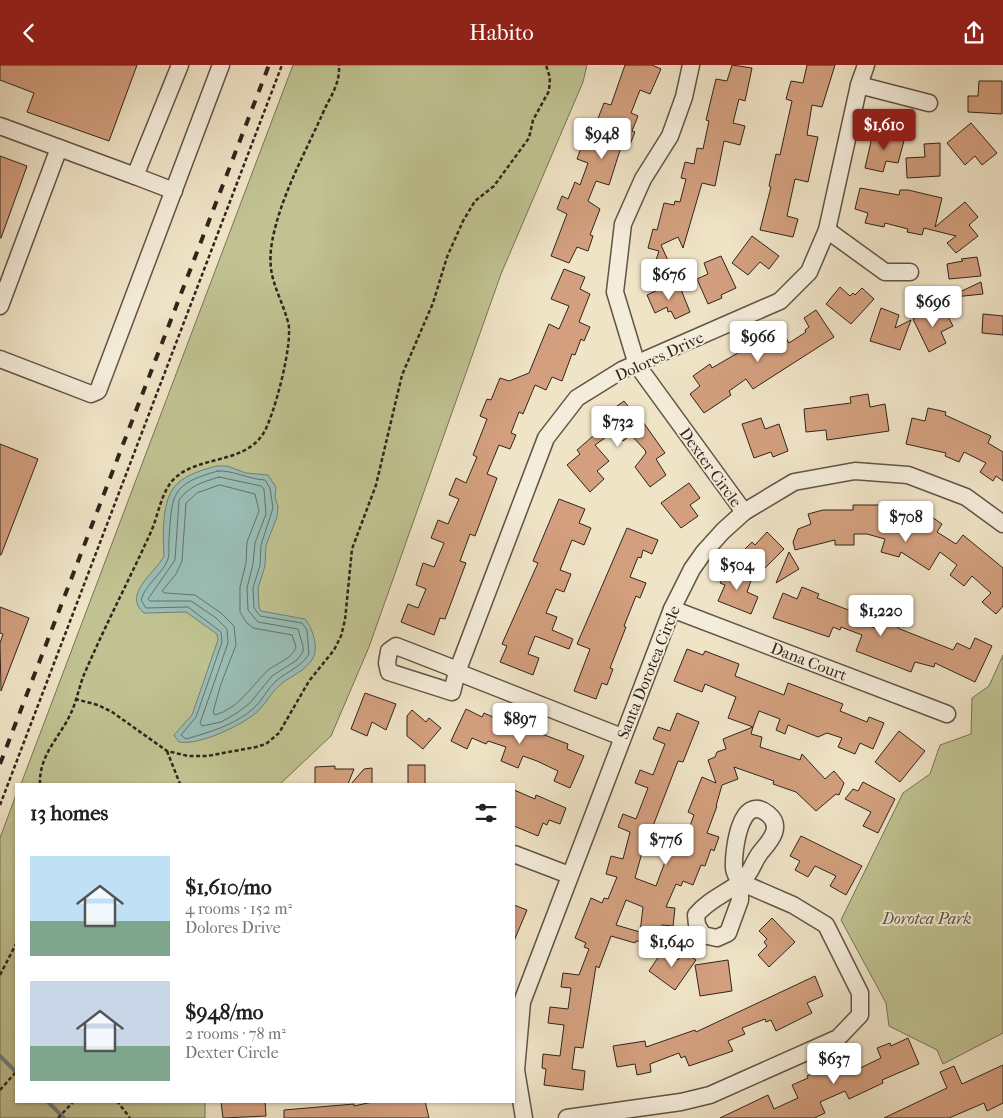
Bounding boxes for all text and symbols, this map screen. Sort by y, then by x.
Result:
icon: back [15,19,43,47]
icon: share [960,19,988,47]
text: Habito [469,20,534,46]
pin: $1,610 [843,109,925,151]
text: $1,610 [864,115,904,134]
pin: $948 [572,117,632,160]
text: $948 [585,124,619,143]
pin: $676 [639,259,699,301]
text: $676 [652,265,686,284]
pin: $696 [903,285,963,328]
text: $696 [916,292,950,311]
pin: $966 [728,321,788,363]
text: $966 [741,327,775,346]
street label: Dolores Drive [612,328,707,385]
pin: $732 [588,405,648,448]
text: $732 [602,412,634,431]
street label: Dexter Circle [675,424,746,511]
pin: $708 [876,501,936,543]
text: $708 [889,507,923,526]
pin: $504 [707,549,767,591]
text: $504 [720,555,754,574]
pin: $1,220 [840,595,922,637]
text: $1,220 [859,601,903,620]
street label: Santa Dorotea Circle [613,603,684,742]
street label: Dana Court [768,638,850,685]
pin: $897 [490,703,550,745]
text: $897 [504,709,536,728]
icon: filters [472,799,500,827]
text: 13 homes [30,801,108,825]
pin: $776 [636,823,696,866]
text: $776 [650,830,682,849]
text: $1,610/mo [185,875,272,899]
icon: home [70,876,130,936]
text: 4 rooms · 152 m² [185,899,292,918]
park label: Dorotea Park [881,909,972,928]
text: Dolores Drive [185,918,281,937]
pin: $1,640 [631,925,713,968]
text: $1,640 [650,932,694,951]
text: $948/mo [185,1000,263,1024]
icon: home [70,1001,130,1061]
text: 2 rooms · 78 m² [185,1024,286,1043]
text: Dexter Circle [185,1043,279,1062]
pin: $637 [804,1043,864,1085]
text: $637 [818,1049,850,1068]

